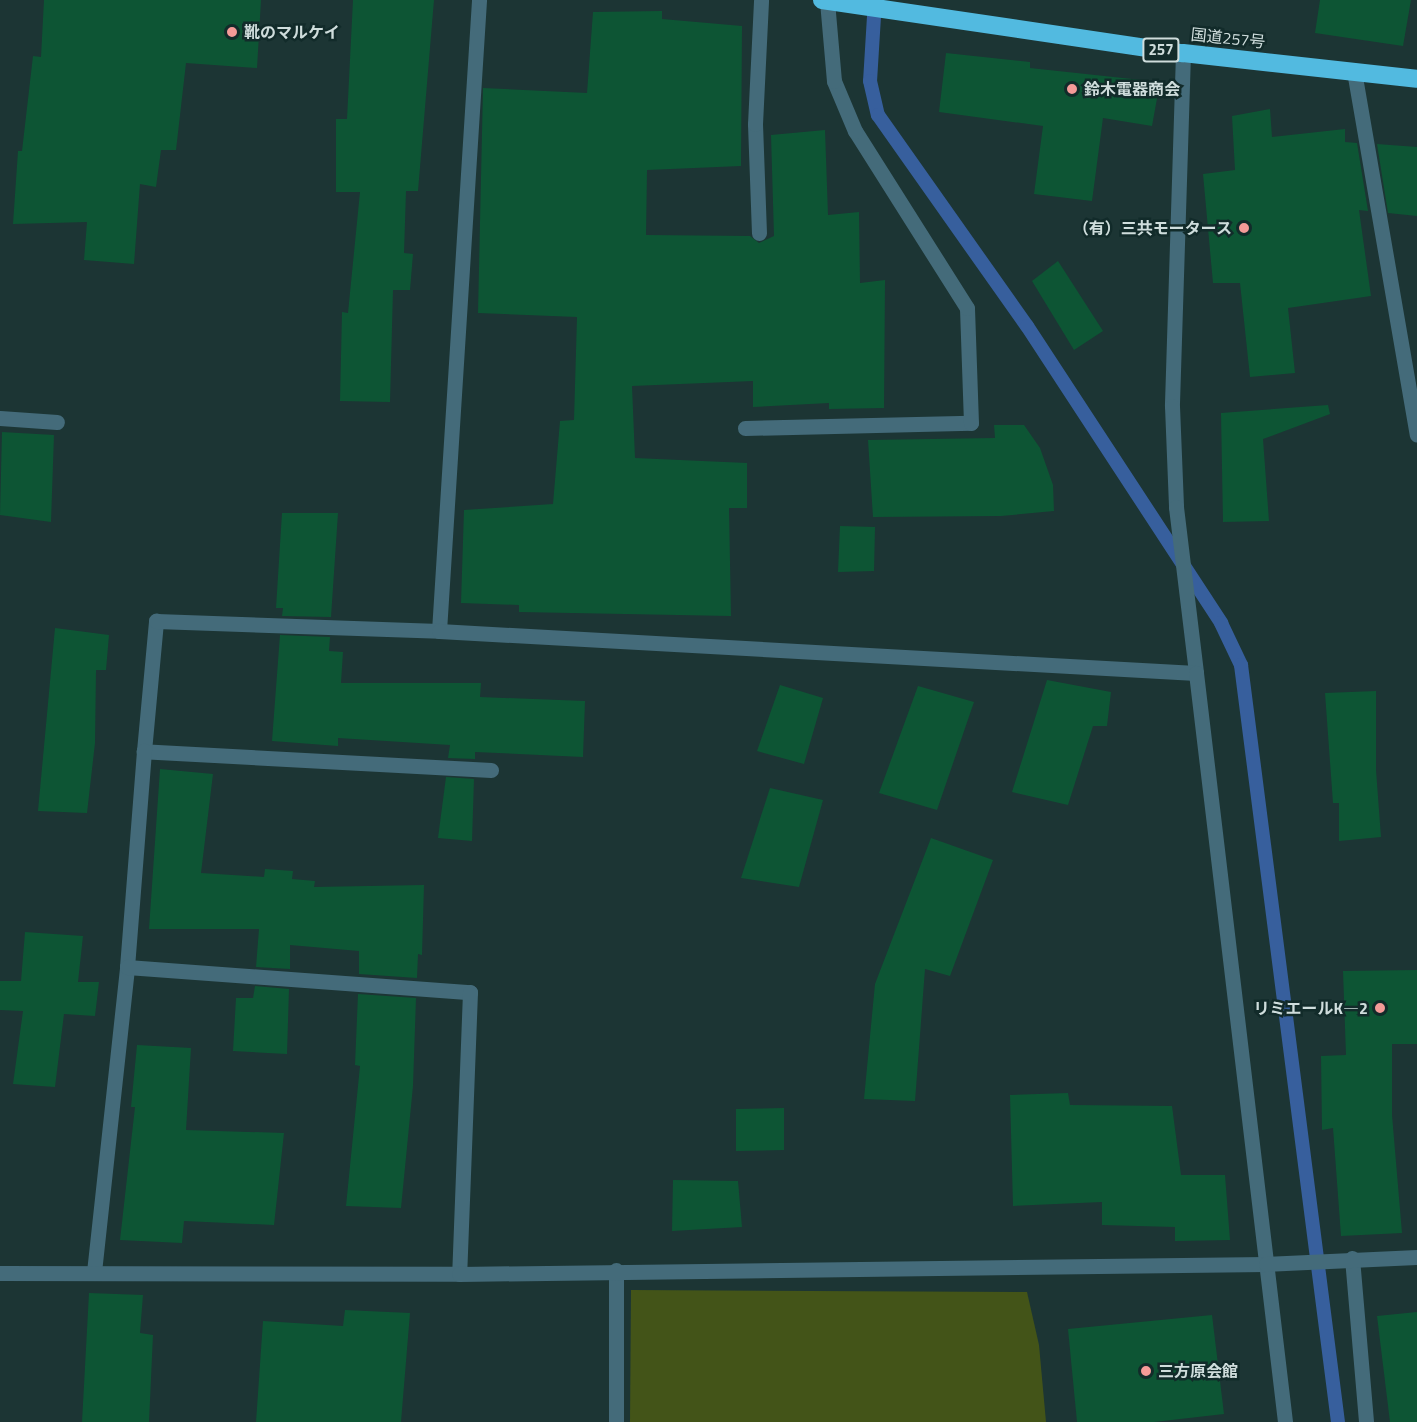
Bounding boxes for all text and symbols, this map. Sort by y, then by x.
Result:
place label: 靴のマルケイ [244,22,340,42]
marker: 靴のマルケイ [225,25,239,39]
street label: 国道257号 [1190,25,1266,51]
road number: 257 [1142,38,1180,62]
place label: 鈴木電器商会 [1084,79,1180,99]
marker: 鈴木電器商会 [1065,82,1079,96]
place label: （有）三共モータース [1072,218,1232,238]
marker: （有）三共モータース [1237,221,1251,235]
place label: リミエールK―2 [1254,998,1368,1018]
marker: リミエールK―2 [1373,1001,1387,1015]
place label: 三方原会館 [1158,1361,1238,1381]
marker: 三方原会館 [1139,1364,1153,1378]

